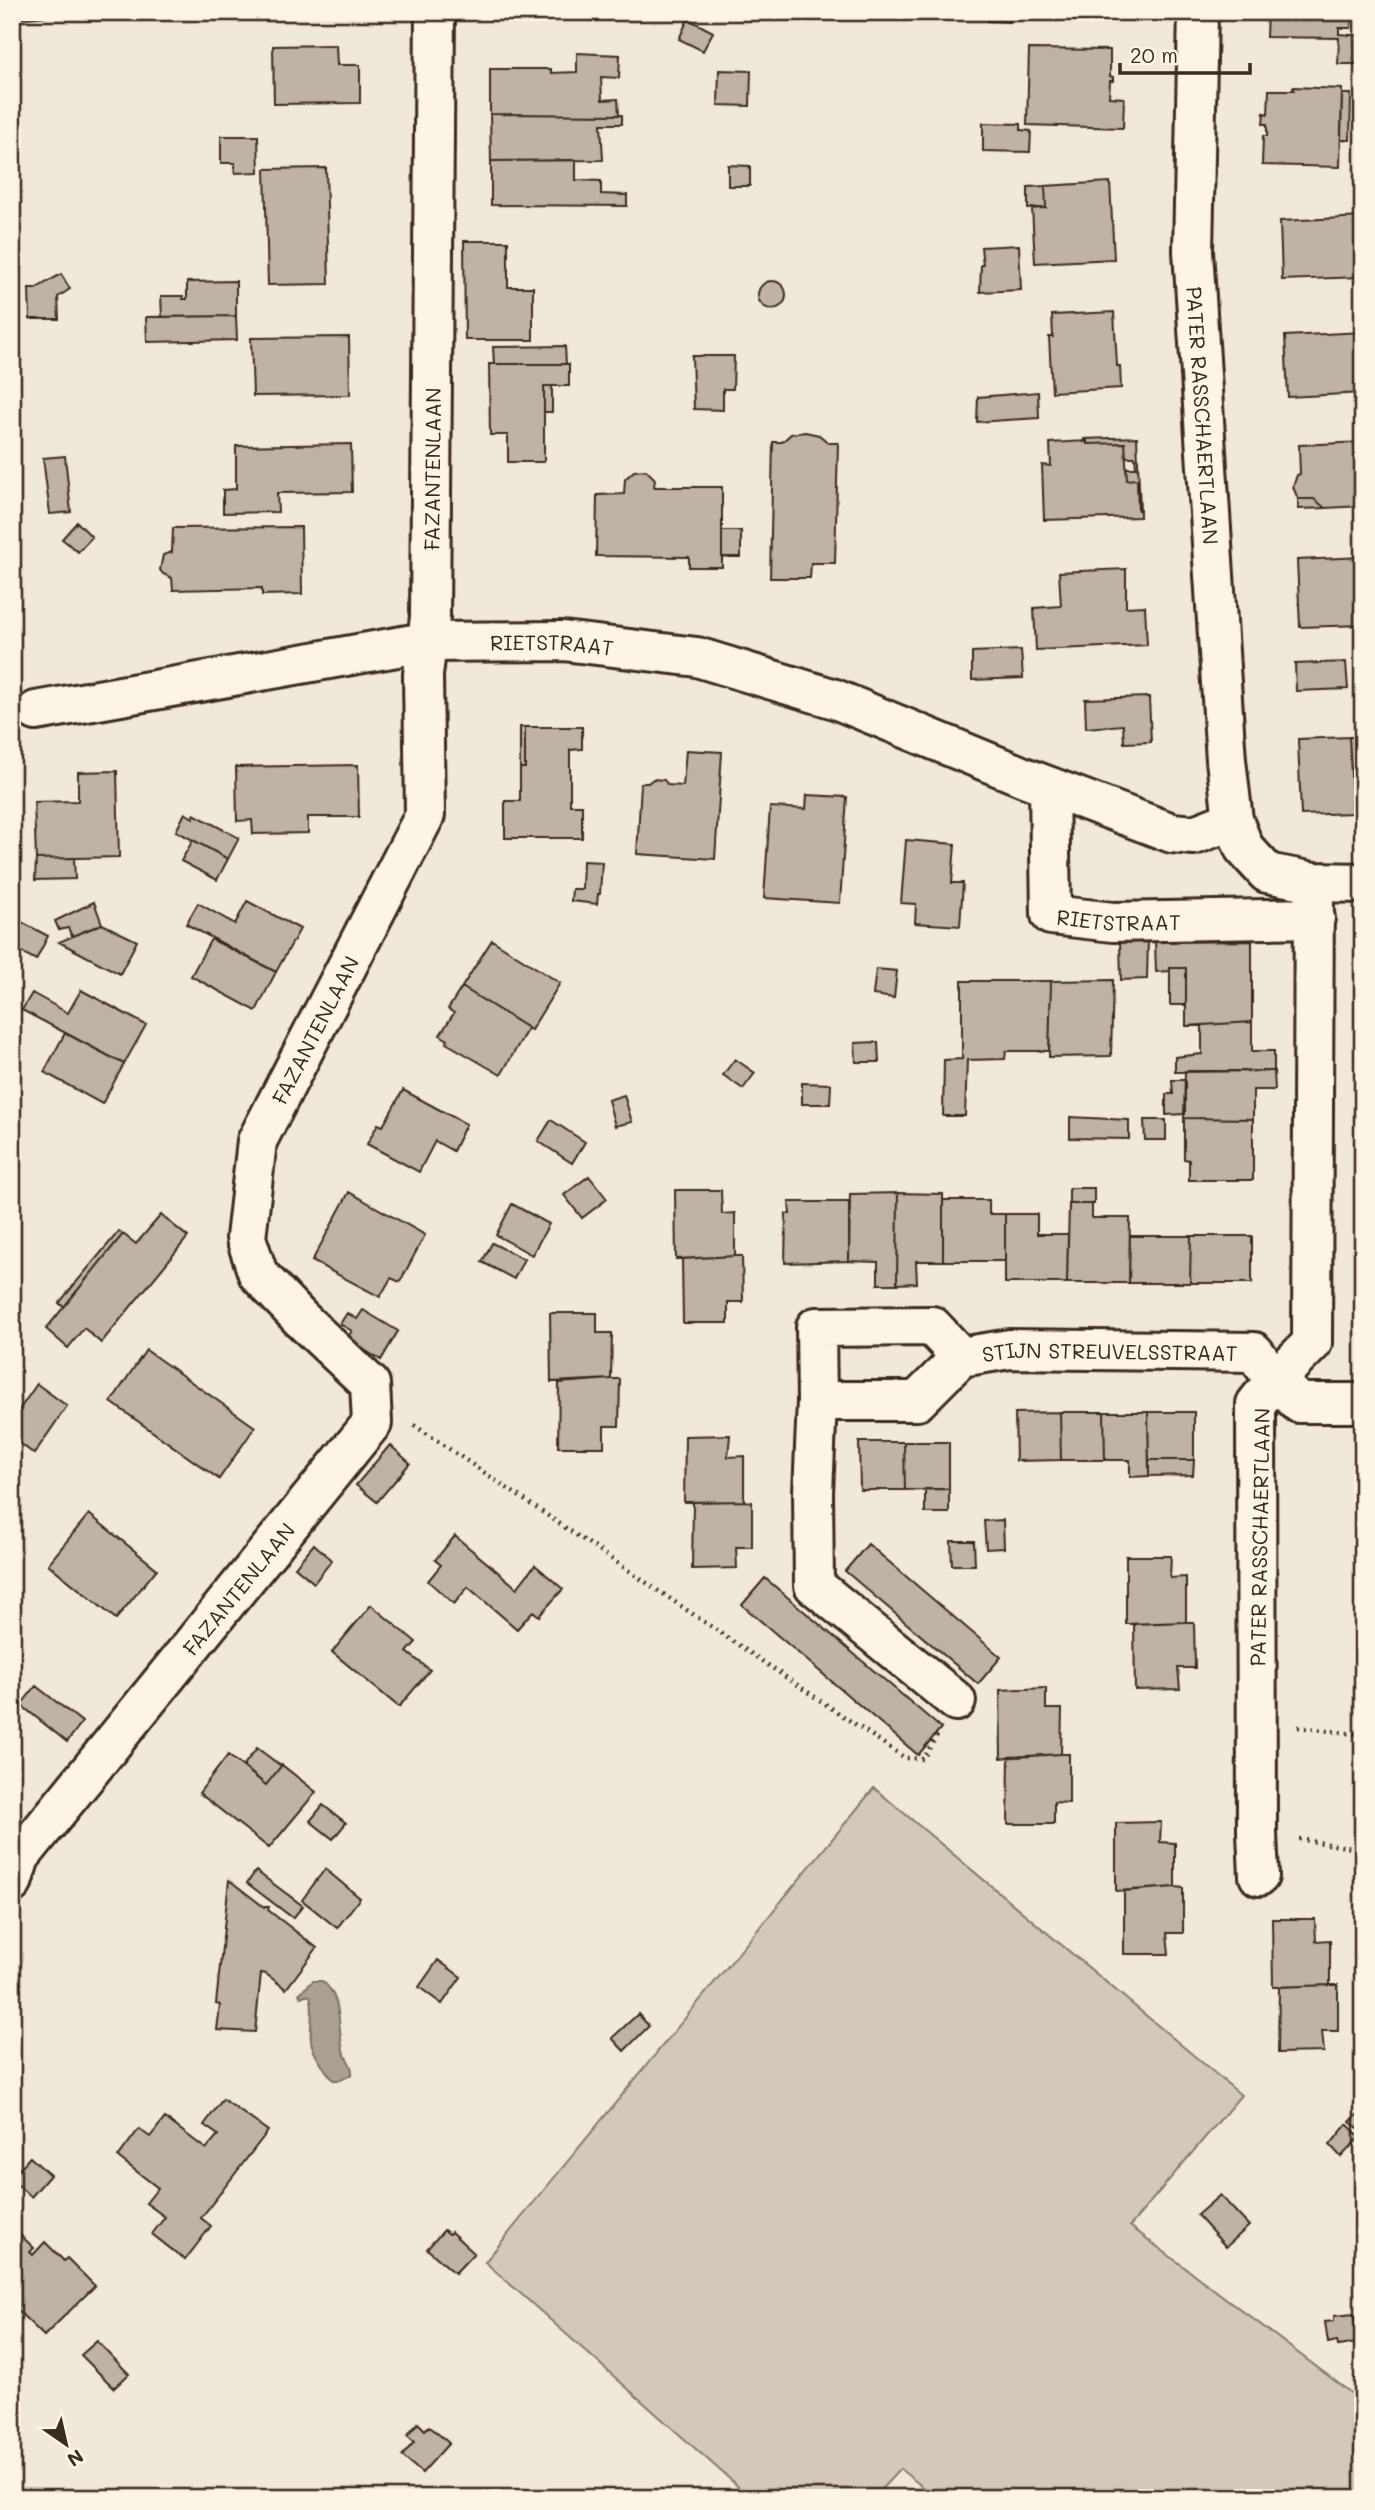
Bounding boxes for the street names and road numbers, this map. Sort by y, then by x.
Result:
street label: PATER RASSCHAERTLAAN [1182,286,1226,546]
street label: FAZANTENLAAN [417,387,445,550]
street label: RIETSTRAAT [490,627,615,660]
street label: RIETSTRAAT [1055,902,1181,936]
street label: FAZANTENLAAN [265,951,364,1108]
street label: STIJN STREUVELSSTRAAT [980,1335,1238,1367]
street label: PATER RASSCHAERTLAAN [1243,1408,1275,1666]
street label: FAZANTENLAAN [176,1517,300,1660]

